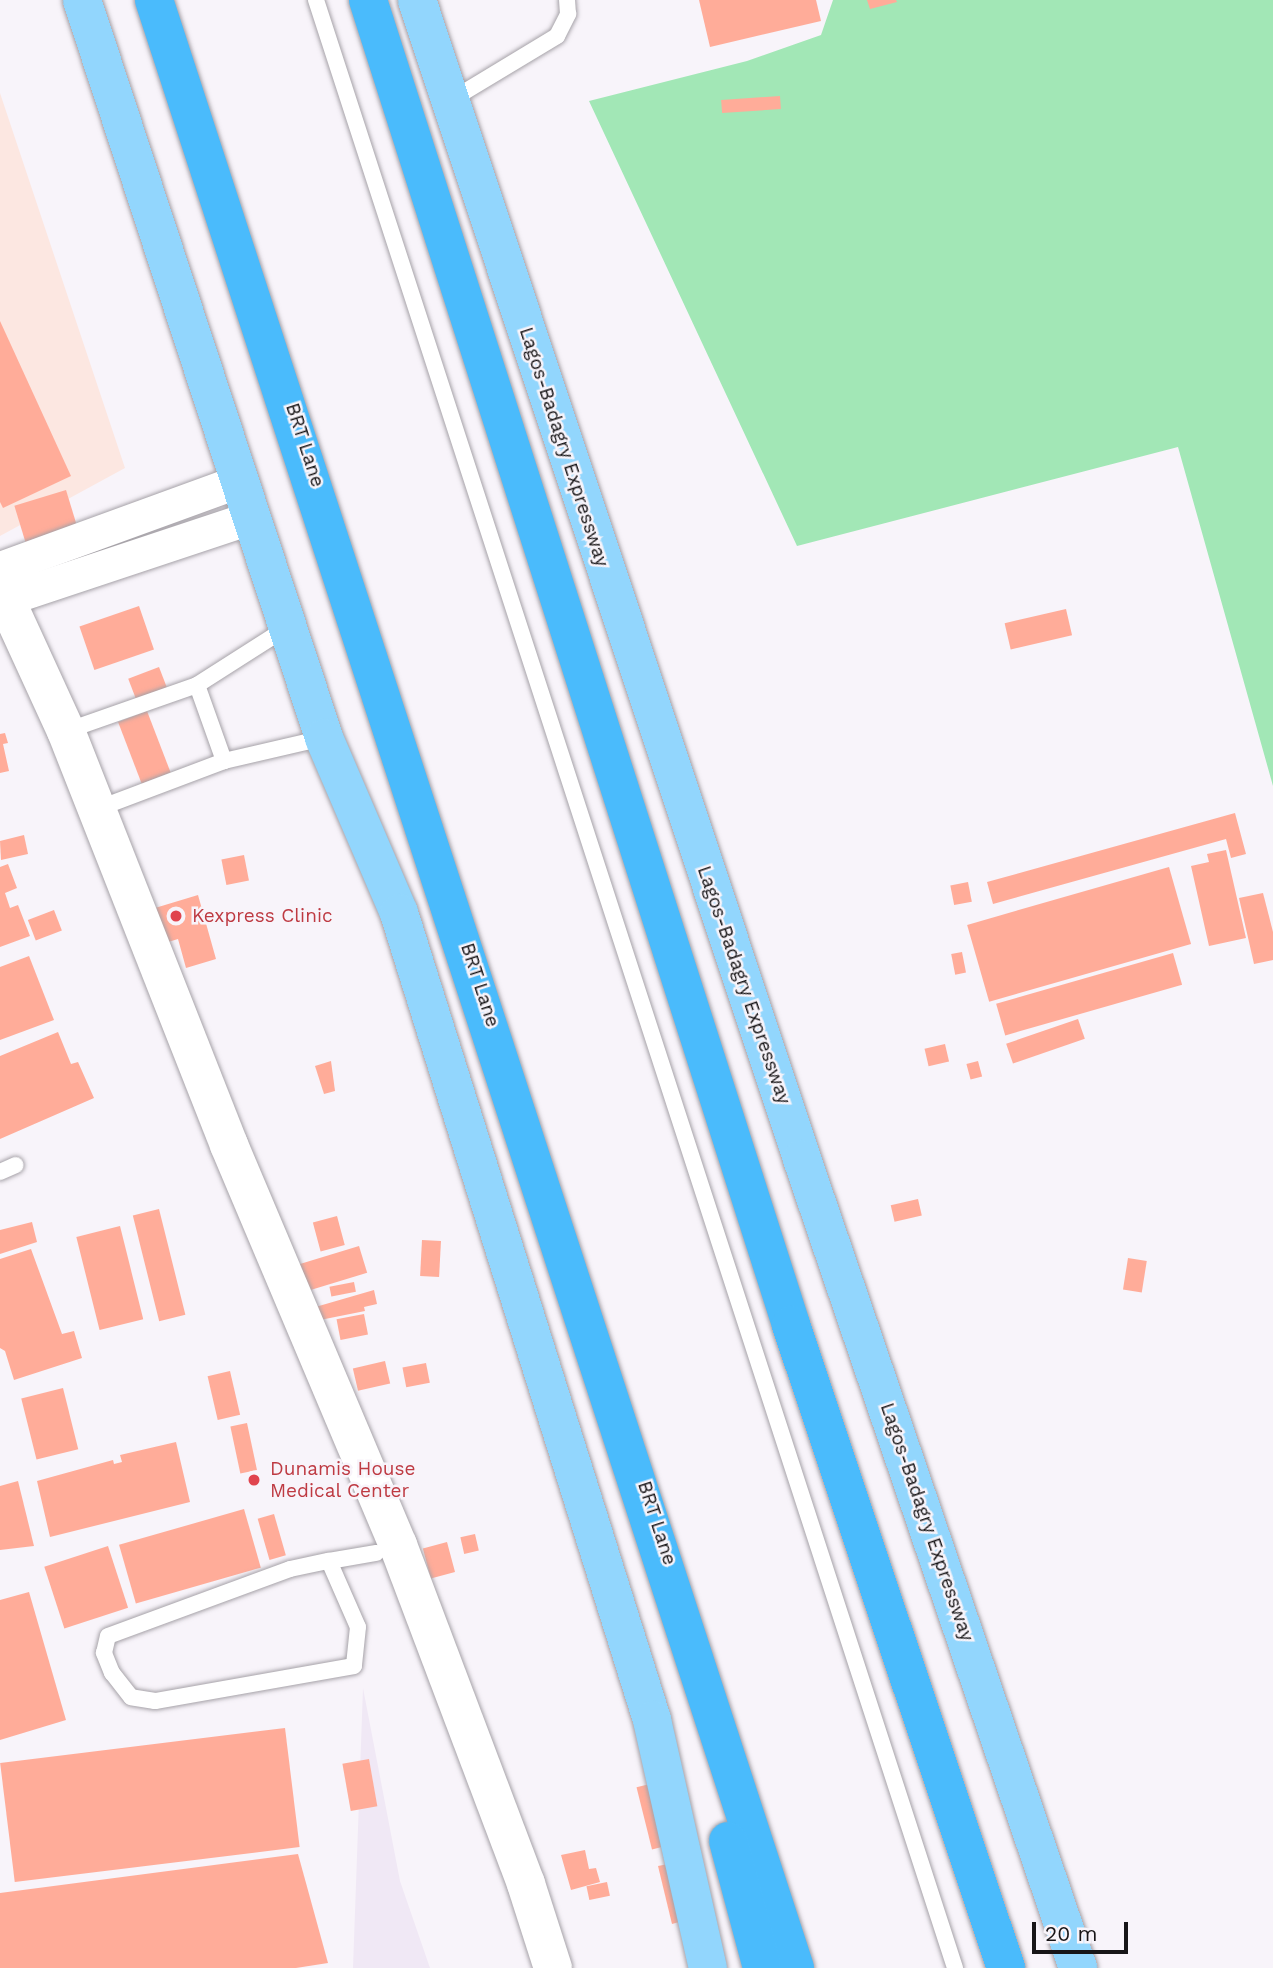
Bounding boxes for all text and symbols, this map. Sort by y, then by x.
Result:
street label: Lagos-Badagry Expressway [514,324,614,570]
street label: BRT Lane [281,400,329,490]
street label: Lagos-Badagry Expressway [692,863,796,1107]
place label: Kexpress Clinic [192,905,333,927]
marker: Kexpress Clinic [166,906,186,926]
street label: BRT Lane [456,940,504,1030]
street label: Lagos-Badagry Expressway [875,1400,979,1644]
place label: Dunamis House Medical Center [270,1458,415,1502]
marker: Dunamis House Medical Center [244,1470,264,1490]
street label: BRT Lane [633,1478,681,1568]
scale bar [1035,1909,1131,1953]
text: 20 m [1045,1921,1097,1946]

